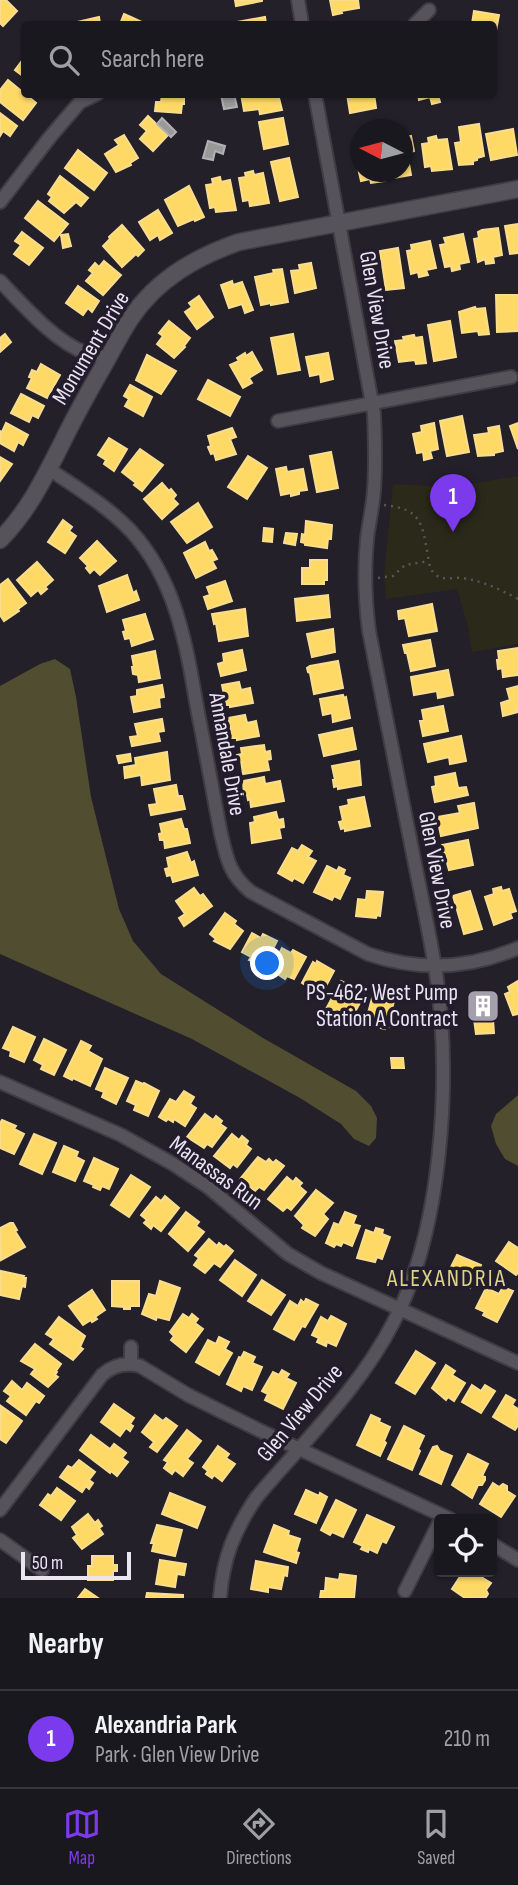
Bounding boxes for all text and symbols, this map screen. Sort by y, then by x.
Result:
search box [21,21,497,98]
icon: search [45,41,83,79]
text: Search here [101,44,204,75]
north arrow [350,119,413,182]
street label: Glen View Drive [353,249,401,371]
street label: Monument Drive [46,286,136,410]
pin: 1 [430,474,476,532]
street label: Annandale Drive [202,689,252,818]
street label: Glen View Drive [412,809,462,931]
your location [250,946,284,980]
place label: PS-462; West Pump Station A Contract [306,979,458,1033]
building icon: PS-462; West Pump Station A Contract [464,987,502,1025]
street label: Manassas Run [164,1130,268,1216]
district label: ALEXANDRIA [386,1264,507,1293]
street label: Glen View Drive [251,1358,349,1468]
map controls [434,1514,497,1577]
button: locate [434,1514,497,1577]
scale bar [21,1549,131,1581]
text: 50 m [32,1552,63,1575]
text: Nearby [28,1626,104,1662]
text: Alexandria Park [95,1710,237,1741]
text: 1 [46,1725,56,1753]
text: 210 m [444,1725,490,1753]
text: Park · Glen View Drive [95,1741,260,1769]
tab: Map [63,1805,101,1870]
tab: Directions [226,1805,292,1870]
tab: Saved [417,1805,455,1870]

